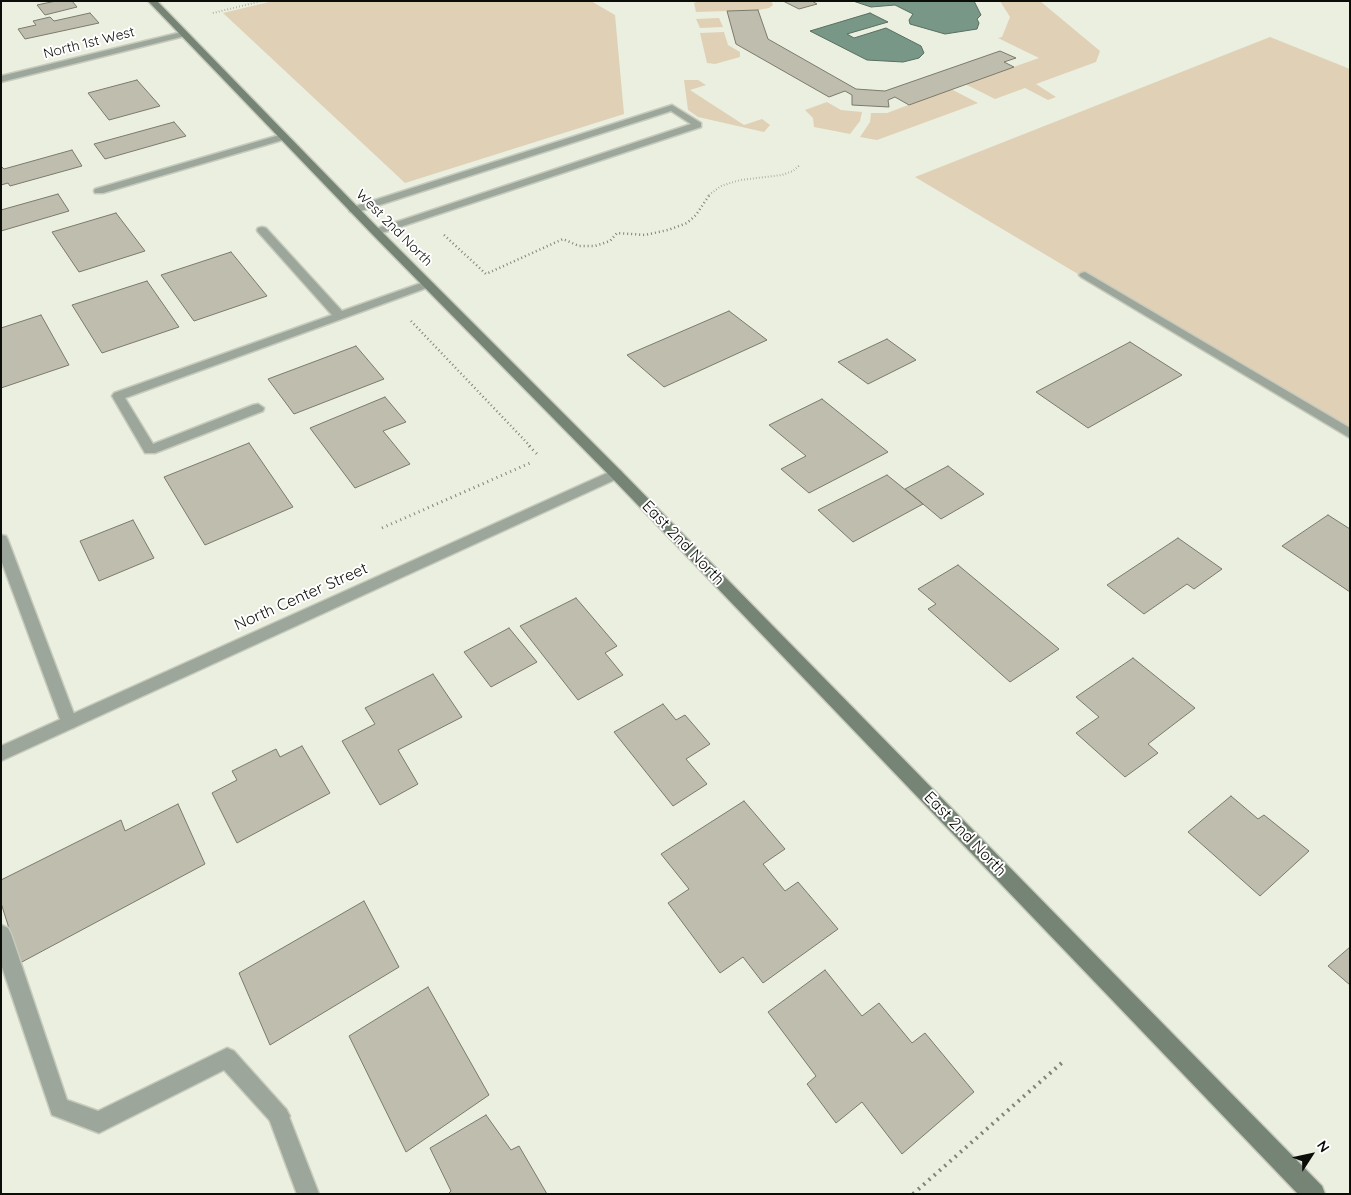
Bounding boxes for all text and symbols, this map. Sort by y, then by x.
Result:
street label: North 1st West [42,24,136,62]
street label: West 2nd North [352,186,436,270]
street label: East 2nd North [638,497,728,589]
street label: North Center Street [231,559,371,635]
street label: East 2nd North [920,788,1010,880]
north arrow [1286,1130,1336,1180]
text: N [1313,1137,1334,1156]

